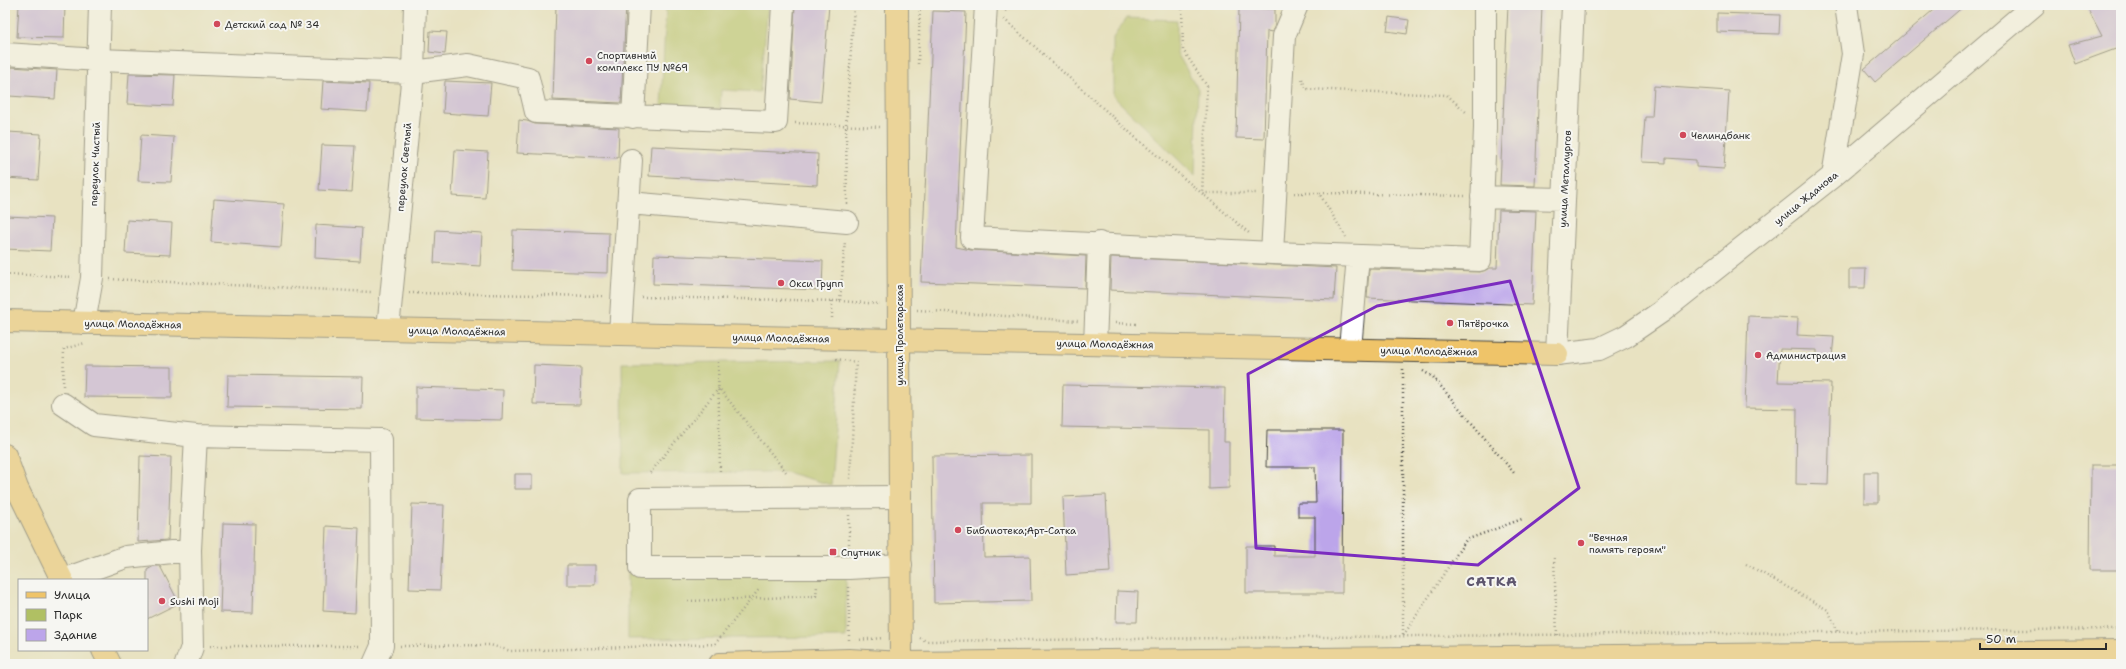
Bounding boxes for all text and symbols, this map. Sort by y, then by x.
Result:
place label: Детский сад № 34 [225,18,319,31]
marker: Детский сад № 34 [212,19,222,29]
place label: Спортивный комплекс ПУ №69 [597,49,688,74]
marker: Спортивный комплекс ПУ №69 [584,56,594,66]
street label: переулок Чистый [87,121,103,206]
street label: переулок Светлый [394,122,414,212]
place label: Челиндбанк [1691,129,1751,142]
street label: улица Металлургов [1556,130,1574,228]
marker: Челиндбанк [1678,130,1688,140]
street label: улица Жданова [1771,168,1841,228]
place label: Окси Групп [789,277,843,290]
marker: Окси Групп [776,278,786,288]
street label: улица Пролетарская [893,284,906,386]
street label: улица Молодёжная [84,317,182,331]
place label: Пятёрочка [1458,317,1509,330]
marker: Пятёрочка [1445,318,1455,328]
street label: улица Молодёжная [408,324,506,338]
street label: улица Молодёжная [732,331,830,345]
street label: улица Молодёжная [1056,337,1154,351]
street label: улица Молодёжная [1380,344,1478,358]
place label: Администрация [1766,349,1846,362]
marker: Администрация [1753,350,1763,360]
place label: Библиотека;Арт-Сатка [966,524,1077,537]
marker: Библиотека;Арт-Сатка [953,525,963,535]
place label: "Вечная память героям" [1589,531,1666,556]
marker: "Вечная память героям" [1576,538,1586,548]
place label: Спутник [841,546,882,559]
marker: Спутник [828,547,838,557]
district label: САТКА [1466,572,1518,590]
legend [18,579,148,651]
text: Улица [54,587,91,603]
place label: Sushi Moji [170,595,219,608]
marker: Sushi Moji [157,596,167,606]
text: Парк [54,607,83,623]
scale bar [1980,625,2106,651]
text: Здание [54,627,98,643]
text: 50 m [1986,631,2016,647]

